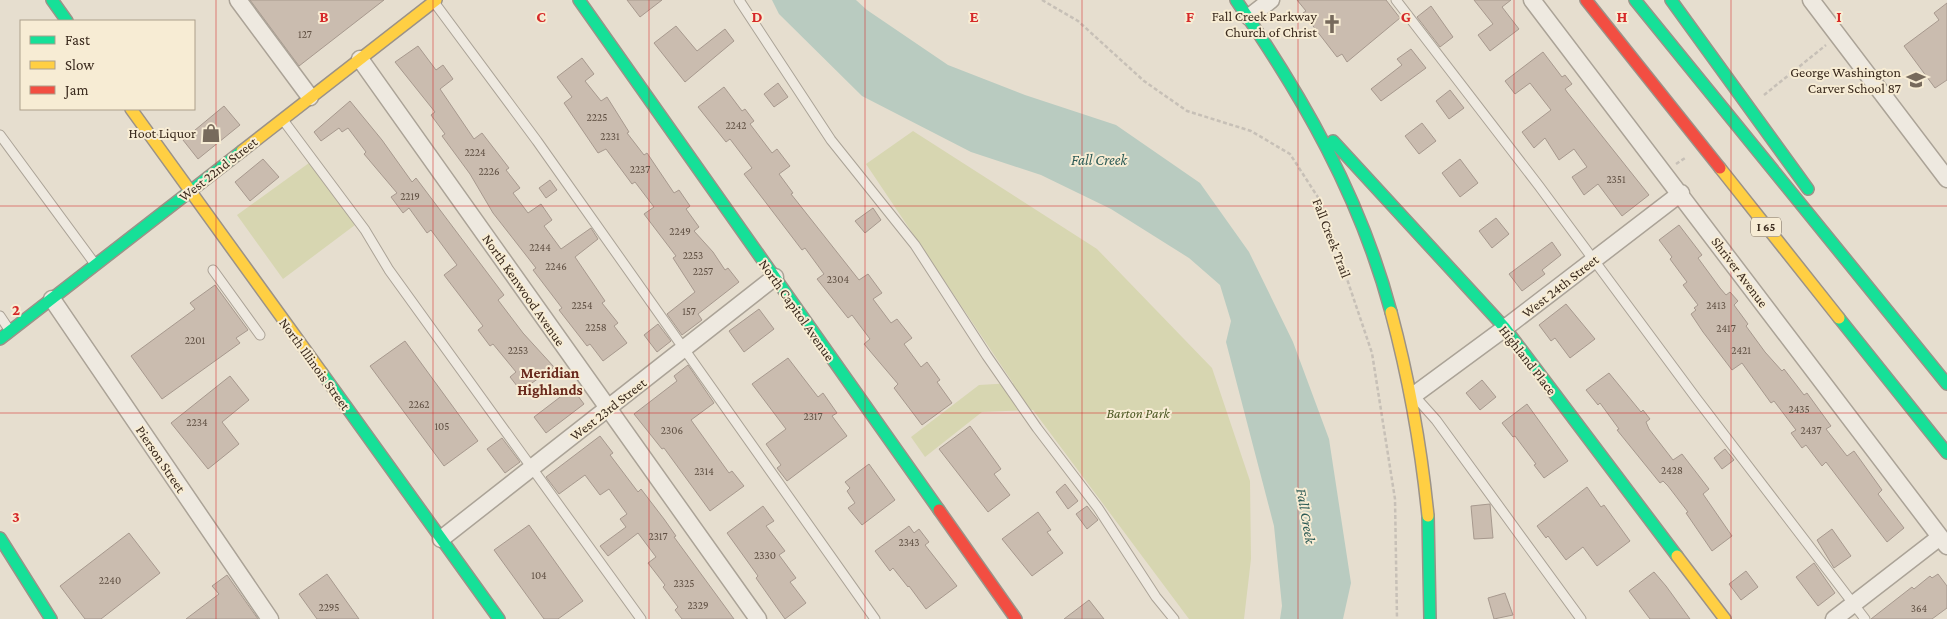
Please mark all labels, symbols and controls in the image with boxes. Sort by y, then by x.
text: B [319,8,329,25]
text: C [536,8,546,25]
text: D [751,8,763,25]
text: E [969,8,979,25]
text: F [1186,8,1195,25]
place label: Fall Creek Parkway Church of Christ [1212,8,1318,40]
text: G [1401,8,1411,25]
text: H [1617,8,1628,25]
text: I [1836,8,1842,25]
church icon: Fall Creek Parkway Church of Christ [1321,13,1343,35]
legend [20,20,195,110]
house number: 127 [298,28,312,40]
text: Fast [65,32,91,48]
text: Slow [65,57,95,73]
place label: George Washington Carver School 87 [1790,64,1902,96]
school or university icon: George Washington Carver School 87 [1905,69,1927,91]
text: Jam [63,82,88,99]
house number: 2225 [587,111,607,123]
house number: 2242 [725,119,747,131]
shop icon: Hoot Liquor [200,122,222,144]
place label: Hoot Liquor [129,125,196,141]
house number: 2231 [600,130,620,142]
street label: West 22nd Street [176,133,261,204]
house number: 2224 [464,146,486,158]
water label: Fall Creek [1071,152,1128,168]
house number: 2237 [630,163,650,175]
house number: 2226 [478,165,500,177]
house number: 2351 [1606,173,1626,185]
house number: 2219 [400,190,420,202]
street label: Fall Creek Trail [1310,196,1355,280]
road number: I 65 [1751,218,1781,236]
house number: 2249 [669,225,691,237]
street label: North Kenwood Avenue [479,231,569,349]
street label: Shriver Avenue [1708,234,1772,310]
house number: 2244 [529,241,551,253]
house number: 2253 [683,249,703,261]
street label: West 24th Street [1519,251,1602,321]
street label: North Capitol Avenue [756,256,838,364]
house number: 2246 [545,260,567,272]
house number: 2257 [693,265,713,277]
house number: 2304 [827,273,850,285]
house number: 2254 [571,299,593,311]
house number: 2413 [1706,299,1726,311]
text: 2 [12,301,20,318]
house number: 157 [682,305,696,317]
street label: North Illinois Street [276,315,354,414]
house number: 2258 [585,321,607,333]
street label: Highland Place [1496,322,1560,398]
house number: 2417 [1716,322,1736,334]
house number: 2201 [185,334,205,346]
house number: 2253 [508,344,528,356]
house number: 2421 [1731,344,1751,356]
district label: Meridian Highlands [517,365,583,398]
street label: West 23rd Street [567,374,649,444]
house number: 2262 [408,398,430,410]
house number: 2435 [1788,403,1810,415]
park label: Barton Park [1106,405,1170,421]
house number: 2317 [803,410,823,422]
house number: 2234 [186,416,208,428]
house number: 105 [434,420,450,432]
street label: Pierson Street [133,423,189,496]
house number: 2306 [661,424,683,436]
house number: 2437 [1801,424,1821,436]
house number: 2428 [1661,464,1683,476]
house number: 2314 [694,465,714,477]
water label: Fall Creek [1293,487,1319,546]
text: 3 [12,508,20,525]
house number: 2317 [648,530,668,542]
house number: 2343 [898,536,920,548]
house number: 2330 [754,549,776,561]
house number: 104 [531,569,547,581]
house number: 2240 [99,574,121,586]
house number: 2325 [674,577,694,589]
house number: 2329 [687,599,709,611]
house number: 2295 [318,601,340,613]
house number: 364 [1911,602,1928,614]

